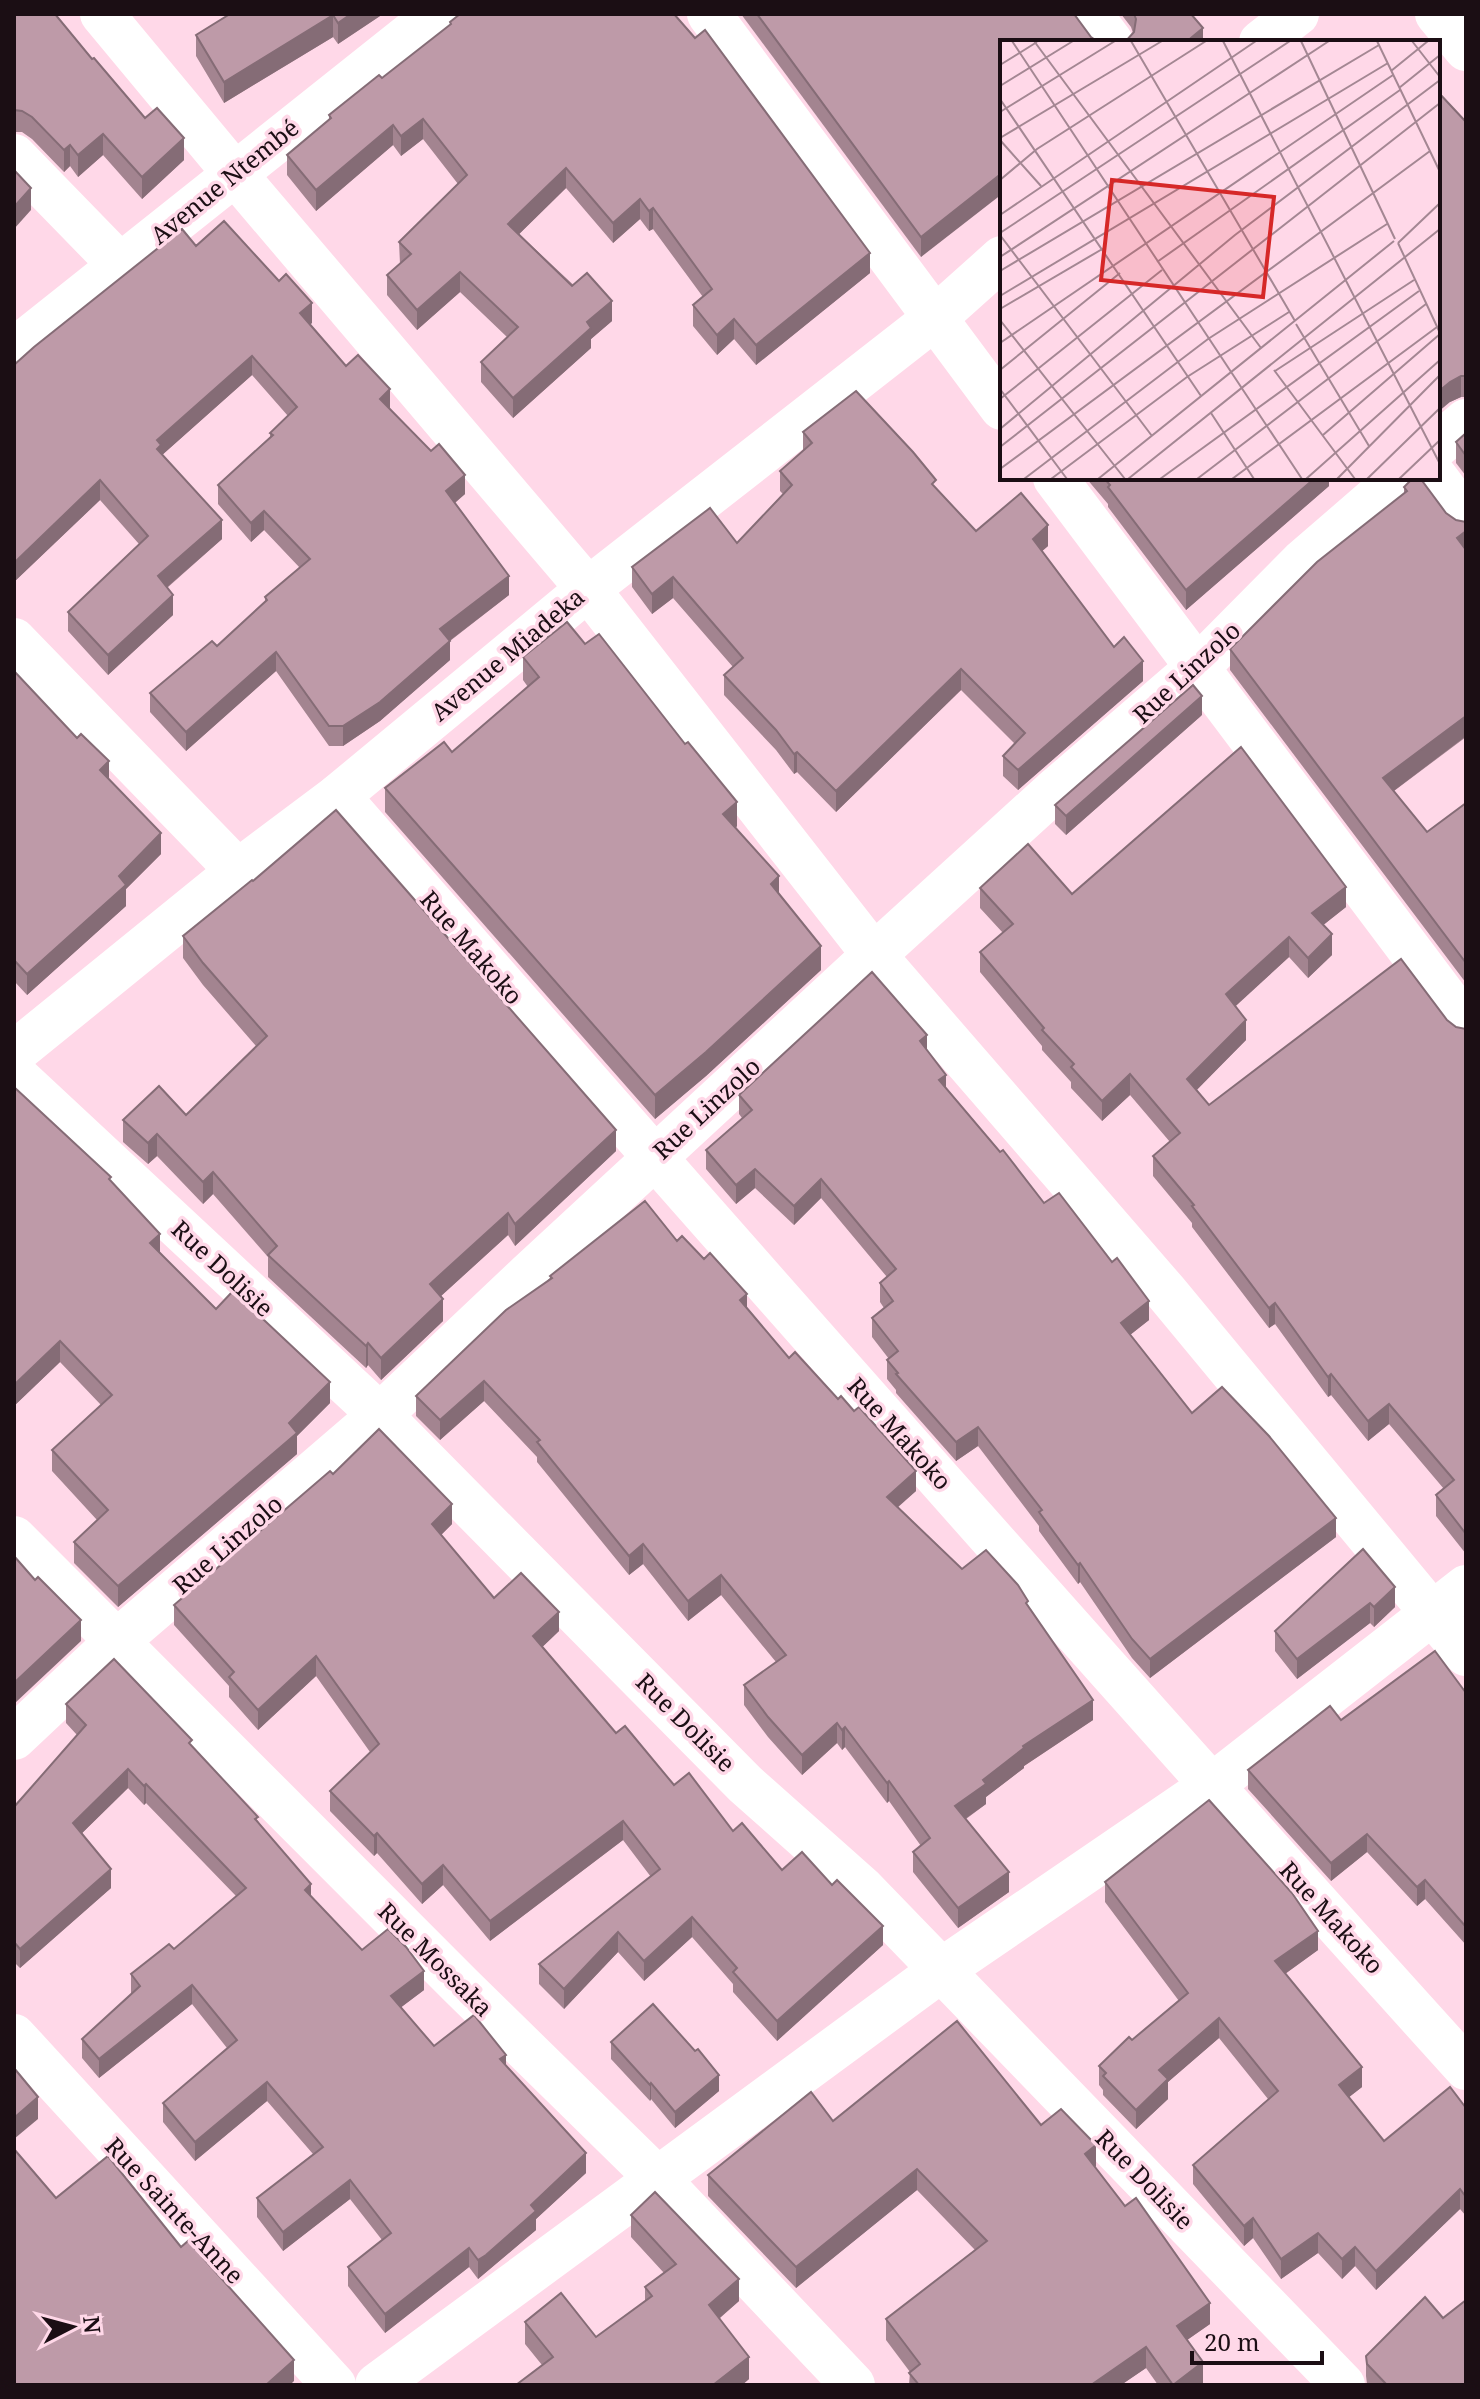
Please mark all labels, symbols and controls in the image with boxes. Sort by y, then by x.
inset map [1000,40,1440,480]
street label: Avenue Ntembé [143,111,305,251]
street label: Avenue Miadeka [423,580,591,728]
street label: Rue Linzolo [1125,614,1247,730]
street label: Rue Makoko [413,883,531,1011]
street label: Rue Linzolo [645,1050,767,1166]
street label: Rue Dolisie [165,1212,281,1324]
street label: Rue Makoko [841,1370,960,1496]
street label: Rue Linzolo [165,1487,289,1601]
street label: Rue Dolisie [629,1665,743,1779]
street label: Rue Makoko [1273,1854,1392,1980]
street label: Rue Mossaka [372,1895,500,2023]
street label: Rue Dolisie [1089,2122,1201,2236]
street label: Rue Sainte-Anne [98,2130,252,2290]
north arrow [32,2287,112,2367]
text: N [77,2315,109,2335]
scale bar [1192,2315,1322,2365]
text: 20 m [1204,2325,1260,2358]

